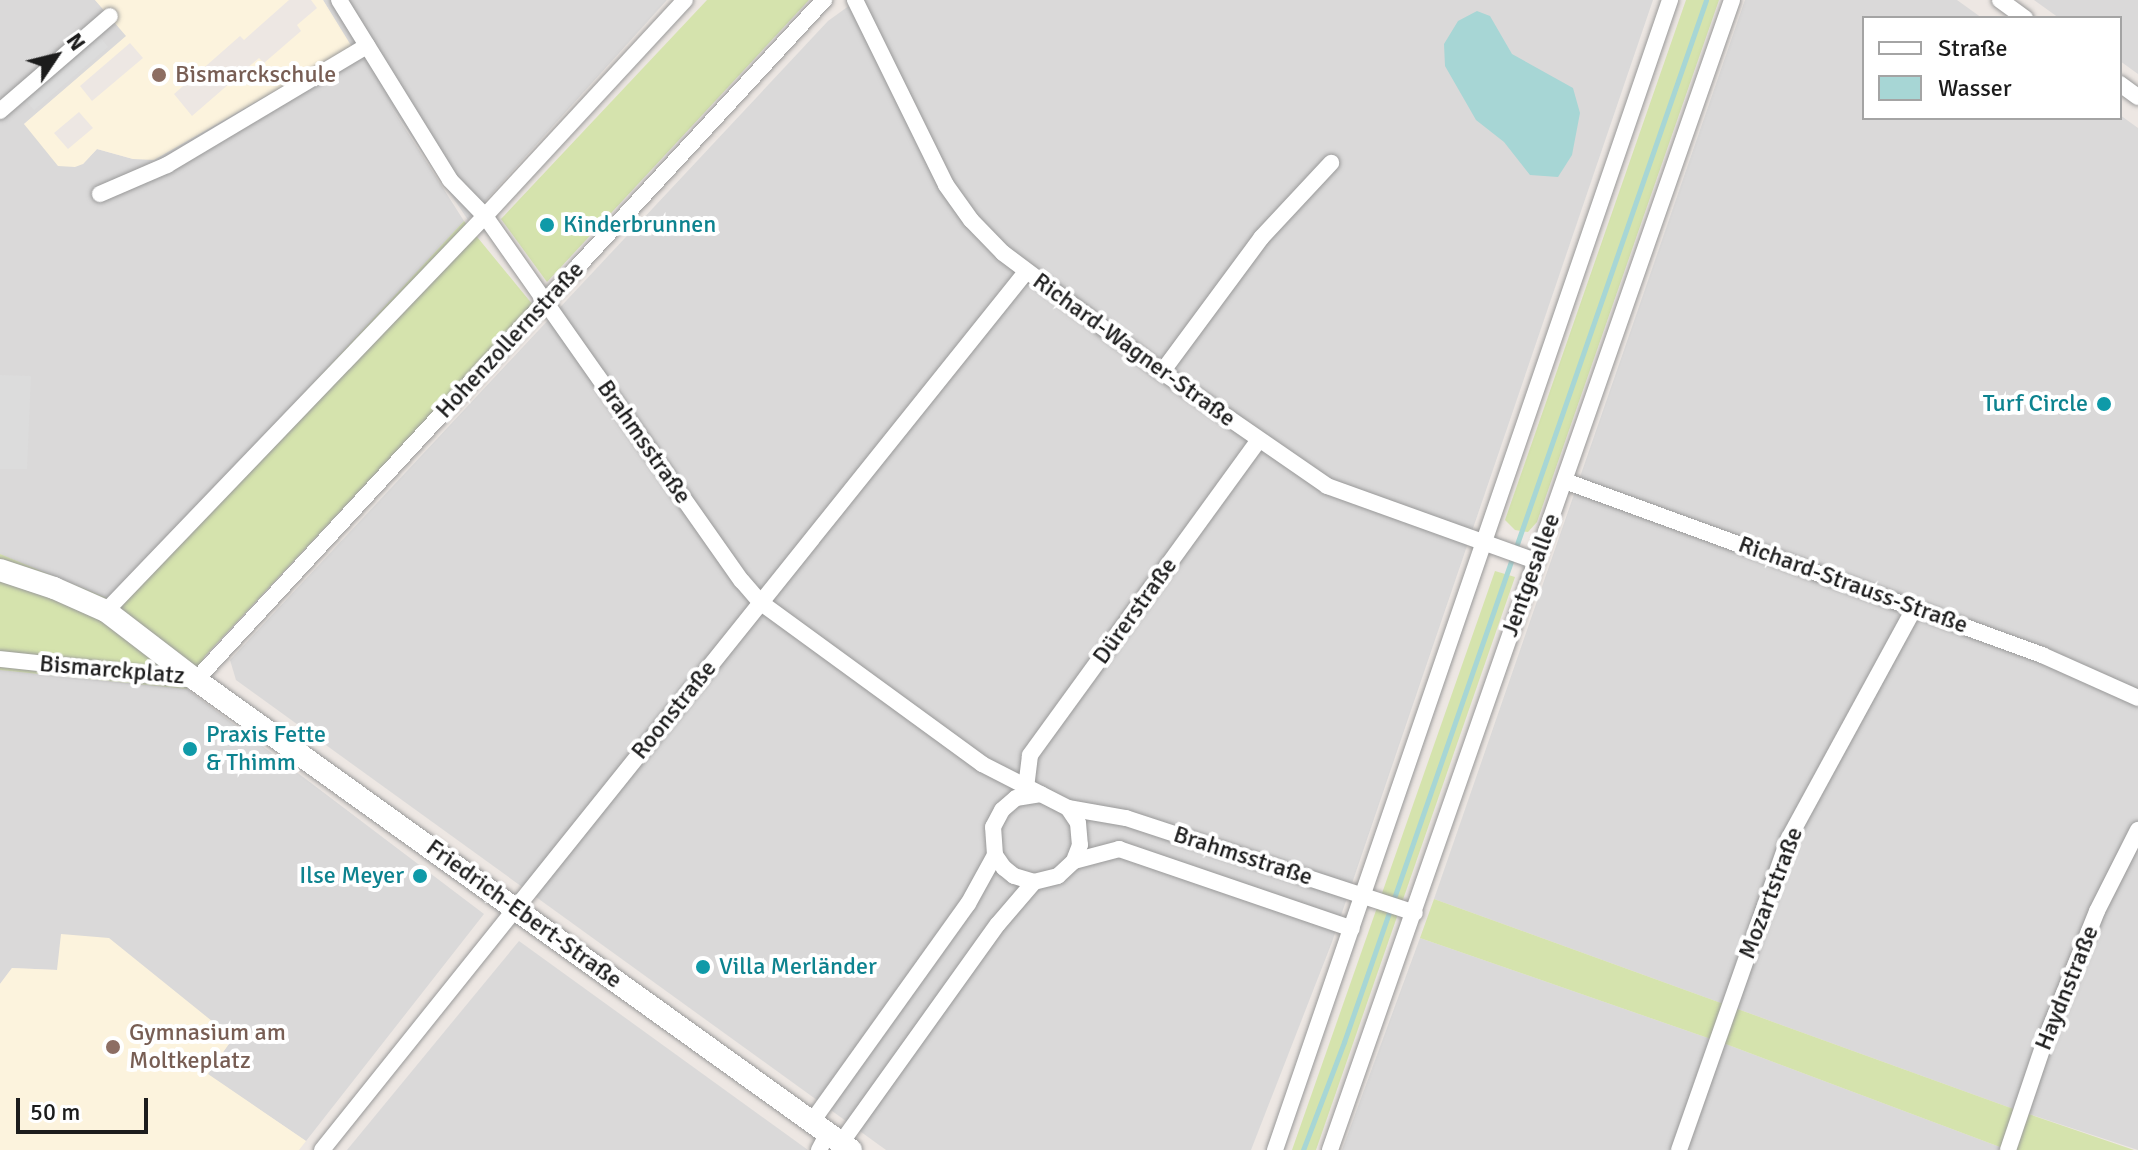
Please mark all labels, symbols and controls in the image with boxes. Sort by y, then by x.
north arrow [16,16,96,96]
legend [1862,16,2122,120]
text: N [61,28,92,56]
text: Straße [1938,33,2008,63]
place label: Bismarckschule [175,61,336,89]
marker: Bismarckschule [150,66,168,84]
text: Wasser [1938,73,2012,103]
place label: Kinderbrunnen [563,211,716,239]
marker: Kinderbrunnen [538,216,556,234]
street label: Hohenzollernstraße [430,256,590,424]
street label: Richard-Wagner-Straße [1027,267,1241,433]
street label: Brahmsstraße [591,375,697,509]
place label: Turf Circle [1983,390,2088,418]
marker: Turf Circle [2095,395,2113,413]
street label: Jentgesallee [1495,509,1567,641]
street label: Richard-Strauss-Straße [1734,530,1972,640]
street label: Dürerstraße [1087,552,1183,670]
street label: Bismarckplatz [38,649,186,691]
street label: Roonstraße [625,655,723,765]
place label: Praxis Fette & Thimm [206,721,326,777]
marker: Praxis Fette & Thimm [181,740,199,758]
street label: Brahmsstraße [1170,820,1316,892]
street label: Mozartstraße [1733,823,1809,963]
street label: Friedrich-Ebert-Straße [420,833,628,995]
place label: Ilse Meyer [299,862,404,890]
marker: Ilse Meyer [411,867,429,885]
street label: Haydnstraße [2029,922,2105,1054]
place label: Villa Merländer [719,953,877,981]
marker: Villa Merländer [694,958,712,976]
place label: Gymnasium am Moltkeplatz [129,1019,286,1075]
marker: Gymnasium am Moltkeplatz [104,1038,122,1056]
scale bar [20,1082,152,1132]
text: 50 m [30,1097,80,1127]

